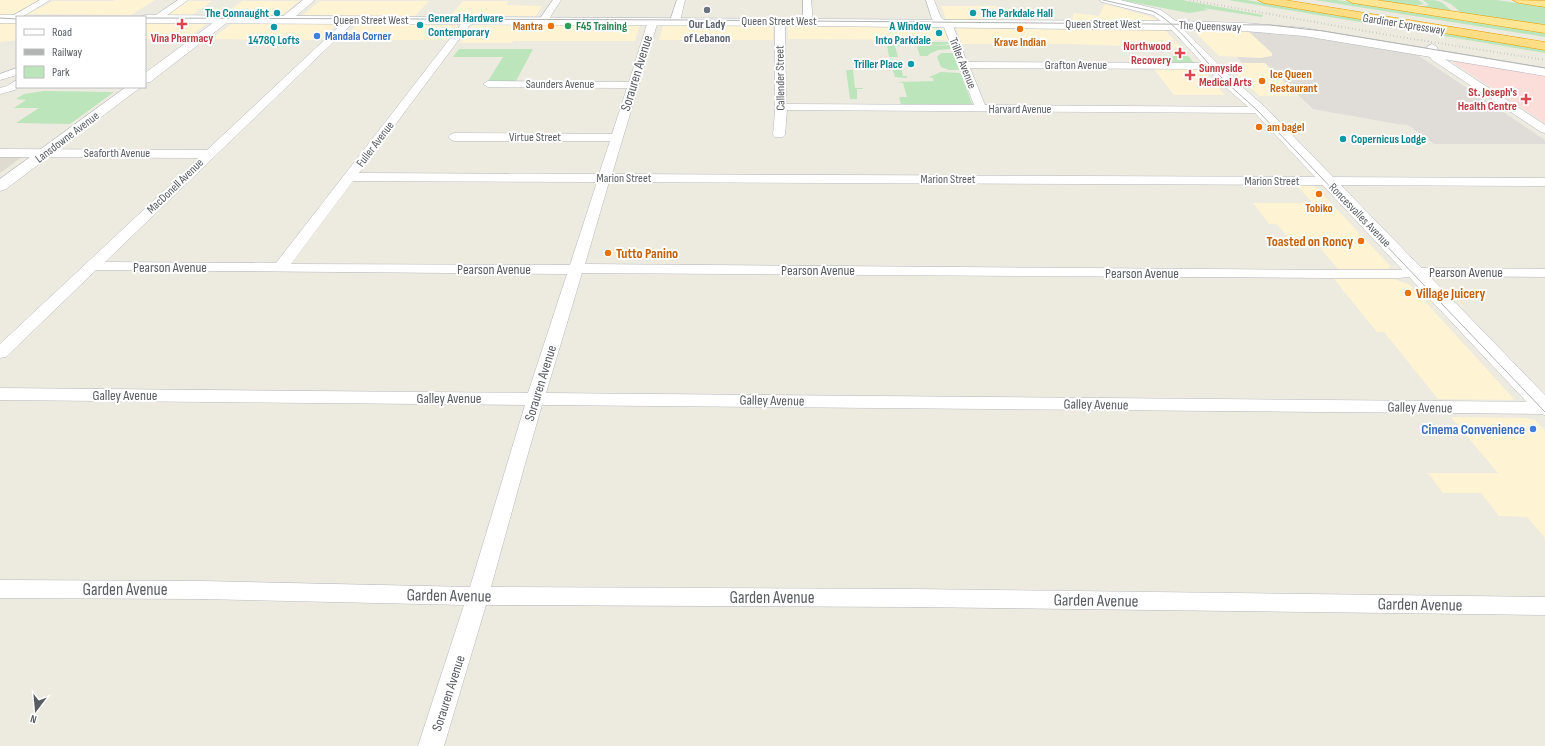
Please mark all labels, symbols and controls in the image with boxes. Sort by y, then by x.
marker: Our Lady of Lebanon [702,5,712,15]
place label: The Connaught [205,6,269,21]
place label: The Parkdale Hall [981,6,1053,21]
marker: The Connaught [272,8,282,18]
marker: The Parkdale Hall [968,8,978,18]
place label: General Hardware Contemporary [428,11,503,40]
street label: Gardiner Expressway [1362,11,1446,38]
street label: Queen Street West [333,13,409,28]
street label: Queen Street West [741,14,817,29]
legend [16,16,146,88]
place label: Our Lady of Lebanon [684,17,730,46]
street label: Queen Street West [1065,17,1141,32]
street label: The Queensway [1179,18,1242,35]
marker: Vina Pharmacy [177,19,187,29]
place label: Mantra [513,19,543,34]
place label: F45 Training [576,19,627,34]
place label: A Window Into Parkdale [875,19,932,48]
marker: General Hardware Contemporary [415,20,425,30]
marker: Mantra [546,21,556,31]
marker: F45 Training [563,21,573,31]
marker: 1478Q Lofts [269,22,279,32]
marker: Krave Indian [1015,24,1025,34]
text: Road [52,25,72,40]
marker: A Window Into Parkdale [934,28,944,38]
place label: Mandala Corner [325,29,392,44]
place label: Vina Pharmacy [151,31,213,46]
marker: Mandala Corner [312,31,322,41]
place label: 1478Q Lofts [248,33,300,48]
street label: Sorauren Avenue [617,33,656,113]
place label: Krave Indian [994,35,1046,50]
street label: Triller Avenue [946,36,980,91]
place label: Northwood Recovery [1123,39,1171,68]
text: Railway [52,45,83,60]
street label: Callender Street [772,45,789,111]
marker: Northwood Recovery [1174,47,1186,59]
place label: Triller Place [854,57,903,72]
street label: Grafton Avenue [1045,58,1107,73]
marker: Triller Place [906,59,916,69]
place label: Sunnyside Medical Arts [1199,61,1252,90]
text: Park [52,65,70,80]
place label: Ice Queen Restaurant [1270,67,1317,96]
marker: Sunnyside Medical Arts [1184,69,1196,81]
marker: Ice Queen Restaurant [1257,76,1267,86]
street label: Saunders Avenue [526,77,594,92]
place label: St. Joseph's Health Centre [1458,85,1517,114]
marker: St. Joseph's Health Centre [1520,93,1532,105]
street label: Harvard Avenue [989,102,1052,117]
street label: Lansdowne Avenue [32,108,102,166]
street label: Fuller Avenue [353,118,398,170]
place label: am bagel [1267,120,1304,135]
marker: am bagel [1254,122,1264,132]
street label: Virtue Street [509,130,561,145]
place label: Copernicus Lodge [1351,132,1426,147]
marker: Copernicus Lodge [1338,134,1348,144]
street label: Seaforth Avenue [84,146,150,161]
street label: MacDonell Avenue [144,155,207,217]
street label: Marion Street [597,171,652,186]
street label: Marion Street [921,172,976,187]
street label: Marion Street [1245,174,1300,189]
street label: Roncesvalles Avenue [1325,180,1394,251]
marker: Tobiko [1314,189,1324,199]
place label: Tobiko [1305,201,1333,216]
place label: Toasted on Roncy [1267,233,1353,250]
marker: Toasted on Roncy [1356,236,1366,246]
place label: Tutto Panino [616,245,678,262]
marker: Tutto Panino [603,248,613,258]
street label: Pearson Avenue [133,259,207,276]
street label: Pearson Avenue [457,261,531,278]
street label: Pearson Avenue [781,262,855,279]
street label: Pearson Avenue [1429,264,1503,281]
street label: Pearson Avenue [1105,265,1179,282]
place label: Village Juicery [1416,285,1486,302]
marker: Village Juicery [1403,288,1413,298]
street label: Sorauren Avenue [521,343,560,423]
street label: Galley Avenue [93,387,157,404]
street label: Galley Avenue [417,390,481,407]
street label: Galley Avenue [739,391,805,410]
street label: Galley Avenue [1063,395,1129,414]
street label: Galley Avenue [1387,398,1453,417]
place label: Cinema Convenience [1421,421,1525,438]
marker: Cinema Convenience [1528,424,1538,434]
street label: Garden Avenue [82,580,168,600]
street label: Garden Avenue [406,585,492,607]
street label: Garden Avenue [729,588,815,608]
street label: Garden Avenue [1053,590,1139,612]
street label: Garden Avenue [1377,594,1463,616]
street label: Sorauren Avenue [428,653,469,733]
north arrow [16,690,56,730]
text: N [29,712,38,726]

